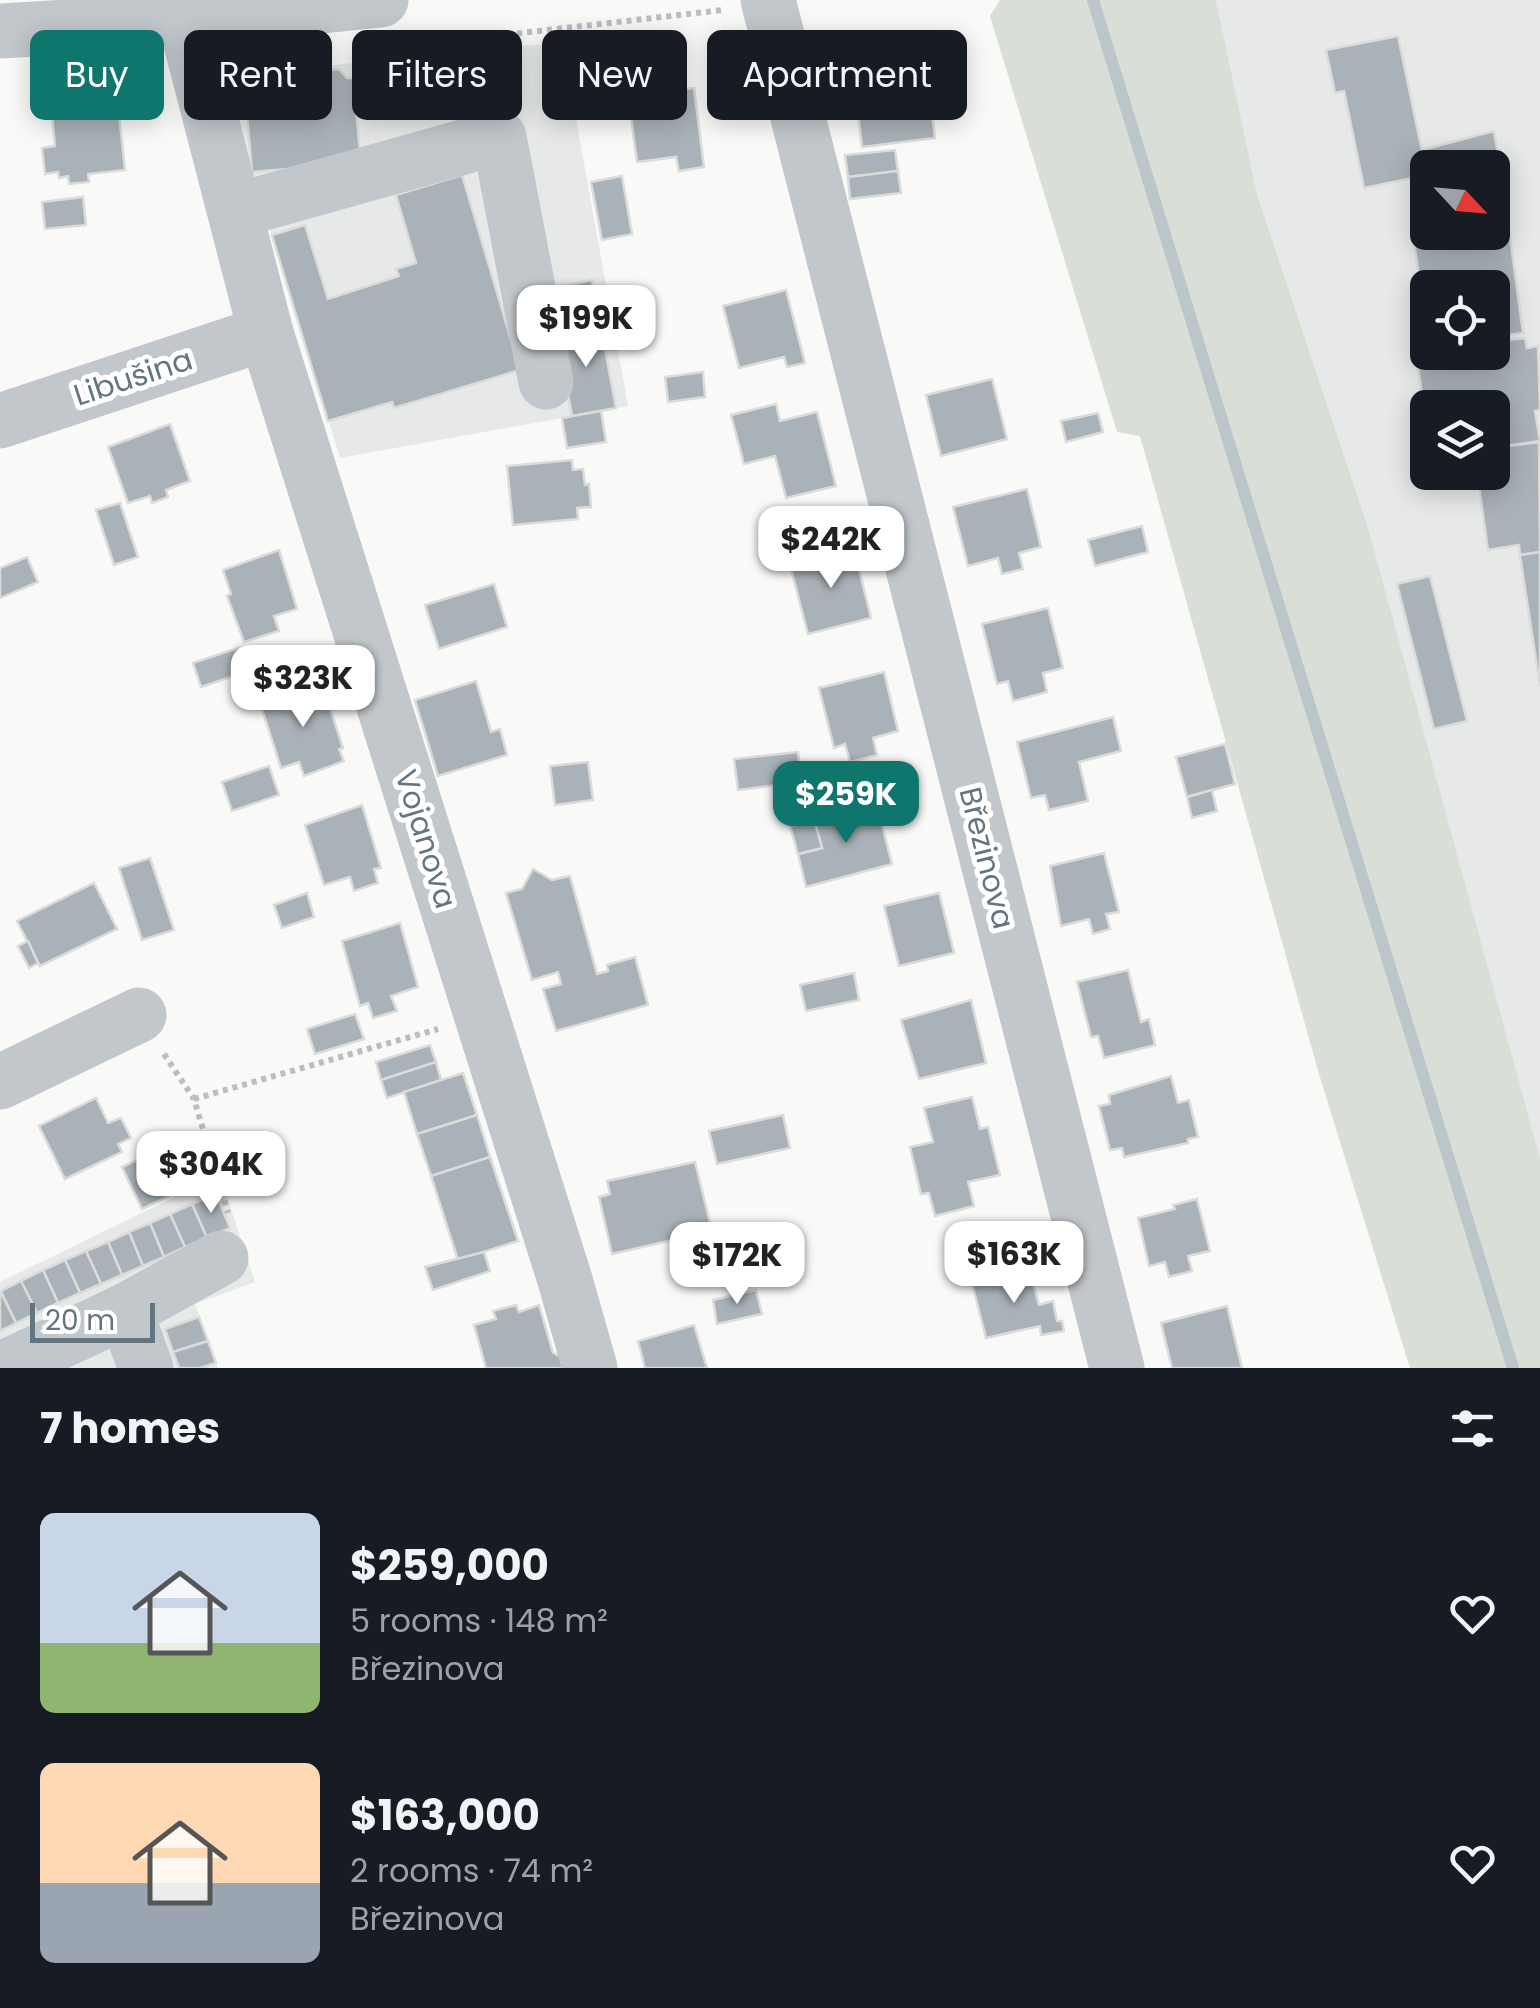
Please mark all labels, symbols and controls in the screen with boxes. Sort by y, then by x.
chip: Buy [30,30,164,120]
chip: Rent [184,30,332,120]
chip: Filters [352,30,522,120]
chip: New [542,30,687,120]
chip: Apartment [707,30,967,120]
north arrow [1410,150,1510,250]
map controls [1410,150,1510,490]
button: locate [1410,270,1510,370]
pin: $199K [516,285,656,370]
text: $199K [539,295,633,340]
street label: Libušina [68,338,198,416]
button: layers [1410,390,1510,490]
pin: $242K [761,506,901,591]
text: $242K [780,516,882,561]
pin: $323K [233,645,373,730]
text: $323K [253,655,353,700]
pin: $259K [776,761,916,846]
street label: Vojanova [385,764,467,914]
text: $259K [795,771,897,816]
street label: Březinova [949,783,1025,933]
pin: $304K [141,1131,281,1216]
text: $304K [158,1141,264,1186]
pin: $163K [944,1221,1084,1306]
pin: $172K [667,1222,807,1307]
text: $163K [966,1231,1062,1276]
text: $172K [692,1232,782,1277]
scale bar [30,1298,155,1342]
text: 20 m [45,1301,115,1340]
text: 7 homes [40,1399,220,1458]
icon: filters [1445,1401,1500,1456]
text: $259,000 [350,1536,549,1595]
icon: home [120,1553,240,1673]
icon: heart [1445,1586,1500,1641]
text: 5 rooms · 148 m² [350,1598,608,1643]
text: Březinova [350,1646,504,1691]
text: $163,000 [350,1786,540,1845]
icon: home [120,1803,240,1923]
icon: heart [1445,1836,1500,1891]
text: 2 rooms · 74 m² [350,1848,593,1893]
text: Březinova [350,1896,504,1941]

